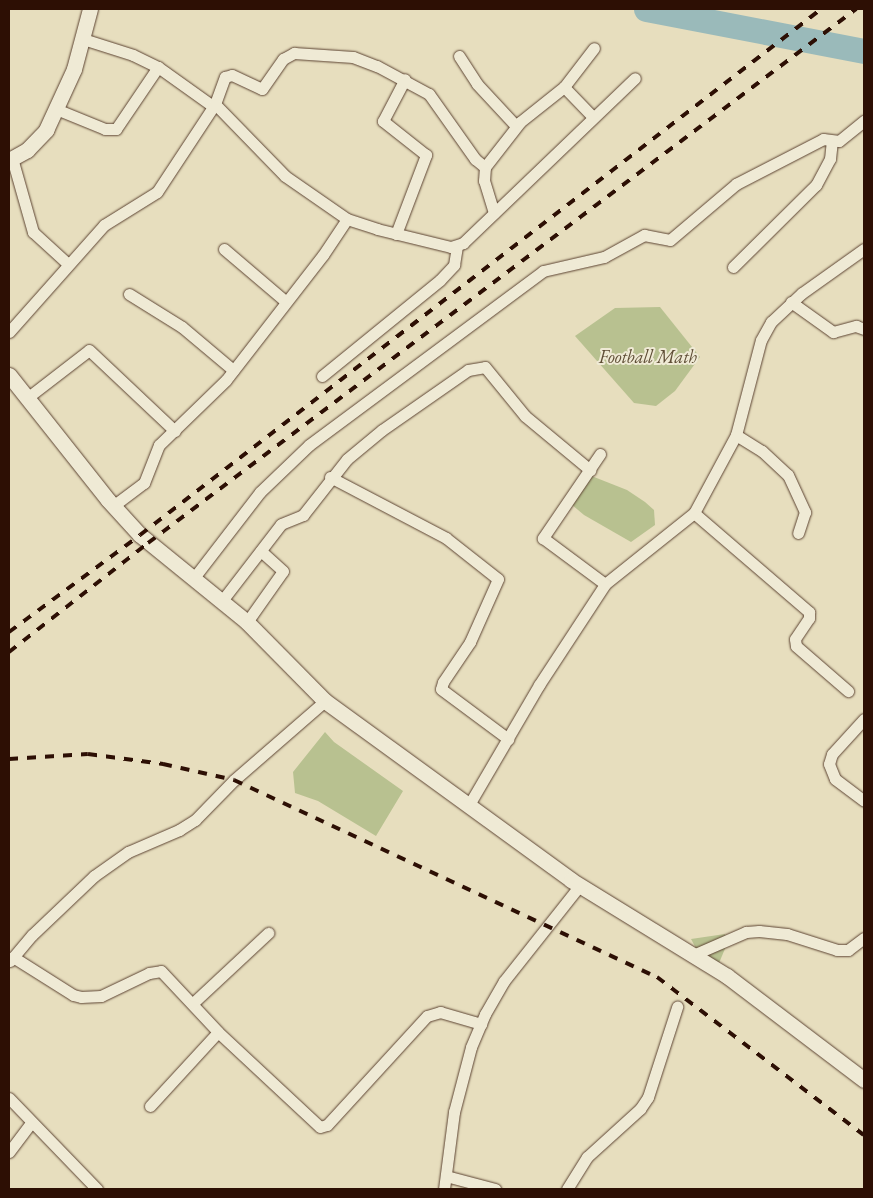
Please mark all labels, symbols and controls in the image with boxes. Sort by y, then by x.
park label: Football Math [599,346,697,368]

